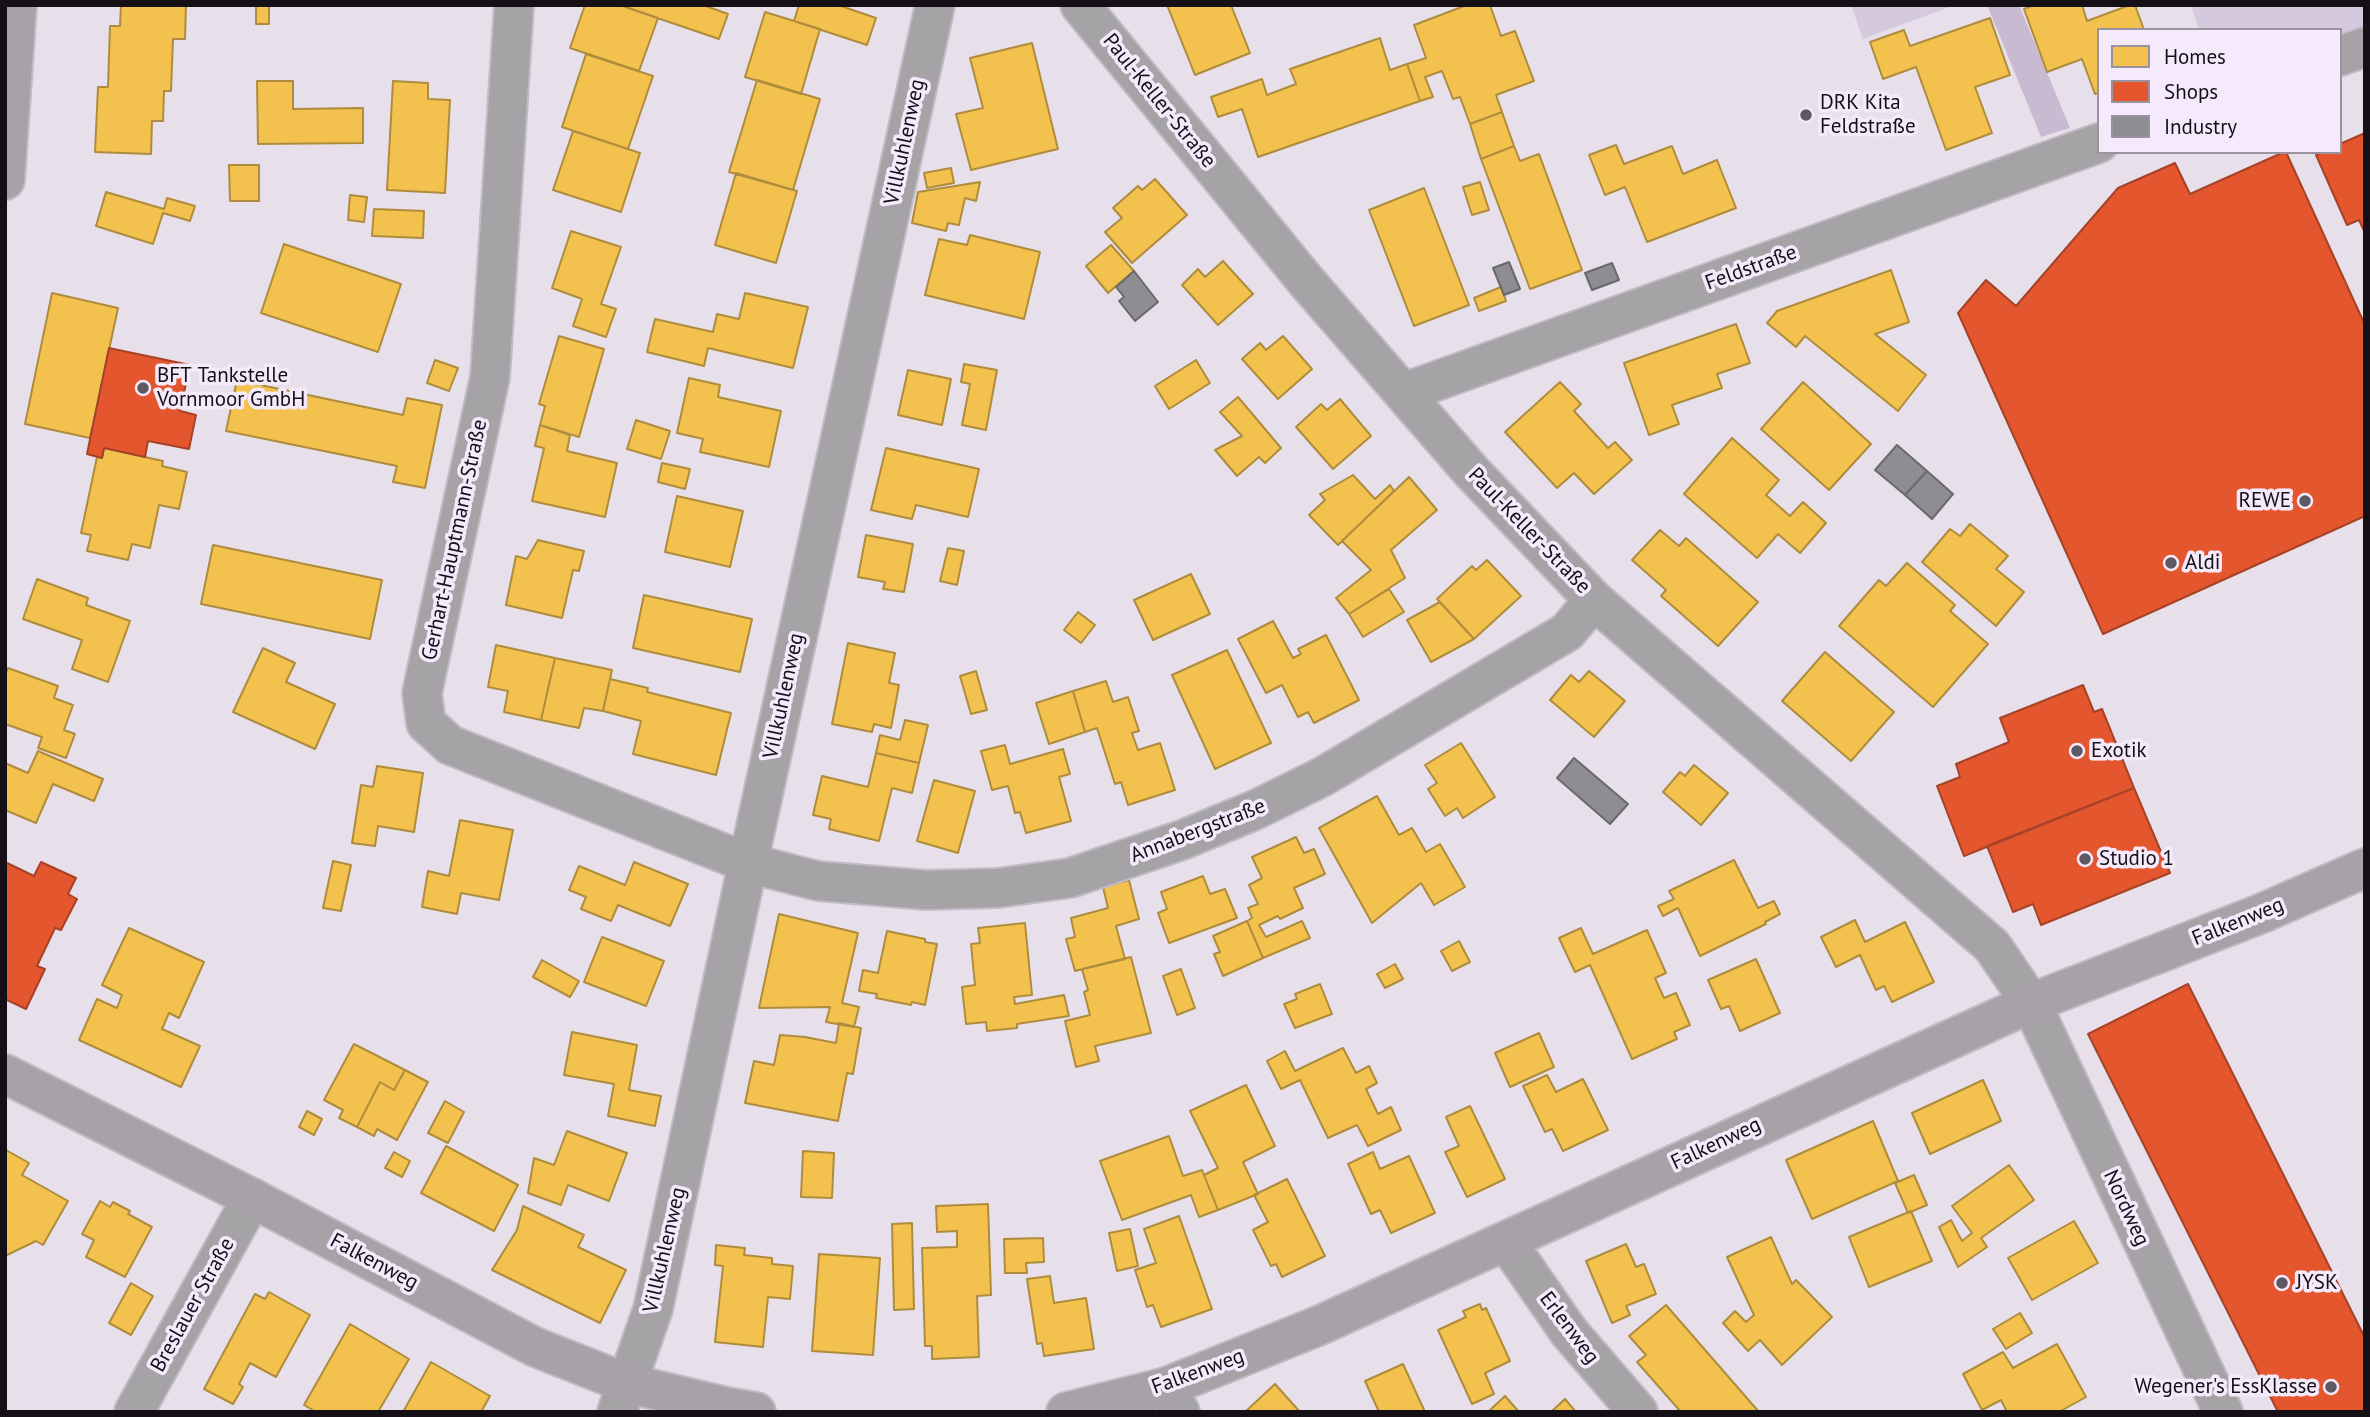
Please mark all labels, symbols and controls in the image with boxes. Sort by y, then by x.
legend [2097,28,2342,154]
street label: Paul-Keller-Straße [1097,29,1221,173]
text: Homes [2164,43,2226,70]
street label: Villkuhlenweg [879,77,931,207]
text: Shops [2164,78,2218,105]
place label: DRK Kita Feldstraße [1820,90,1916,140]
marker: DRK Kita Feldstraße [1798,107,1814,123]
text: Industry [2164,113,2237,140]
street label: Feldstraße [1702,240,1800,296]
place label: BFT Tankstelle Vornmoor GmbH [157,363,305,413]
marker: BFT Tankstelle Vornmoor GmbH [135,380,151,396]
street label: Gerhart-Hauptmann-Straße [417,417,493,663]
street label: Paul-Keller-Straße [1462,463,1596,599]
place label: REWE [2239,488,2291,514]
marker: REWE [2297,493,2313,509]
place label: Aldi [2185,550,2220,576]
marker: Aldi [2163,555,2179,571]
street label: Villkuhlenweg [758,631,810,761]
place label: Exotik [2091,738,2147,764]
marker: Exotik [2069,743,2085,759]
street label: Annabergstraße [1127,794,1269,868]
place label: Studio 1 [2099,846,2174,872]
marker: Studio 1 [2077,851,2093,867]
street label: Falkenweg [2189,892,2287,952]
street label: Falkenweg [1667,1112,1765,1176]
street label: Nordweg [2098,1166,2154,1250]
street label: Villkuhlenweg [638,1185,692,1315]
street label: Falkenweg [326,1228,422,1296]
street label: Breslauer Straße [146,1234,240,1376]
place label: JYSK [2296,1270,2338,1296]
marker: JYSK [2274,1275,2290,1291]
street label: Erlenweg [1534,1287,1604,1369]
street label: Falkenweg [1148,1344,1248,1400]
place label: Wegener's EssKlasse [2134,1374,2317,1400]
marker: Wegener's EssKlasse [2323,1379,2339,1395]

